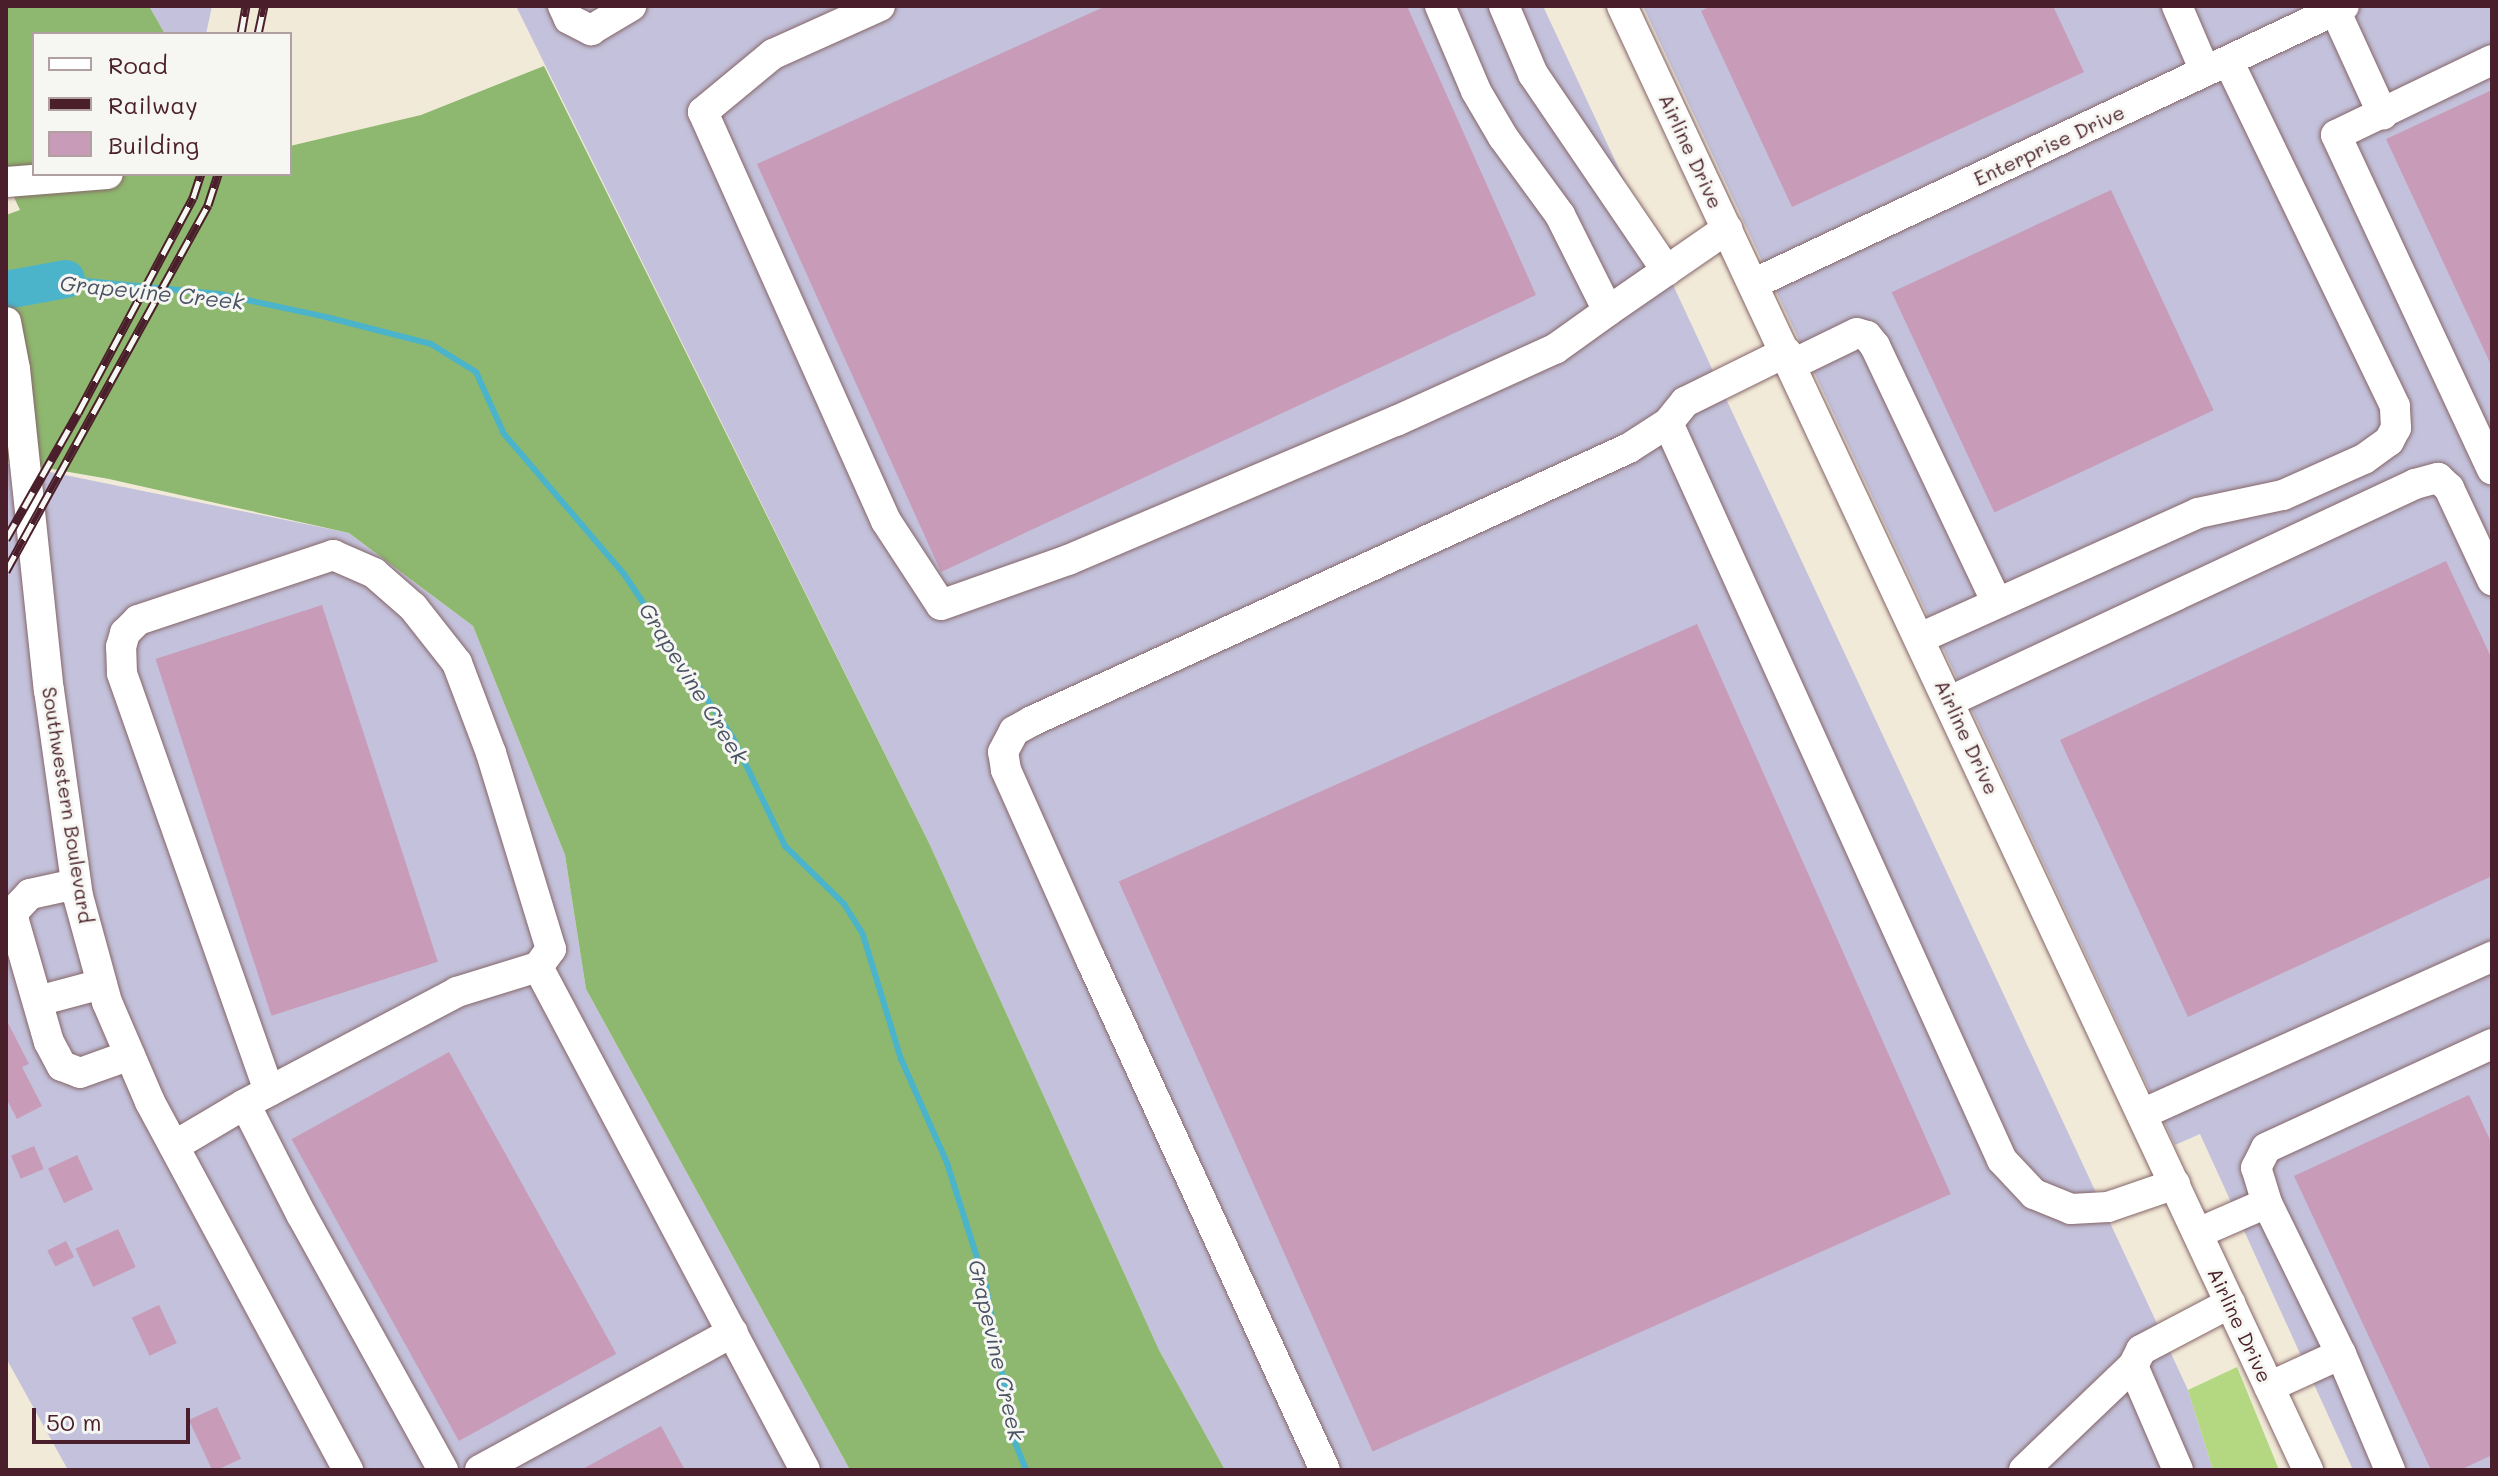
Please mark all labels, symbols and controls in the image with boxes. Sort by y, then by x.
legend [32,32,292,176]
text: Road [108,49,168,80]
text: Railway [108,89,198,120]
street label: Airline Drive [1654,90,1728,212]
street label: Enterprise Drive [1970,100,2128,190]
text: Building [108,129,199,160]
water label: Grapevine Creek [59,269,245,315]
water label: Grapevine Creek [634,598,754,768]
street label: Airline Drive [1930,676,2004,798]
street label: Southwestern Boulevard [37,685,99,925]
water label: Grapevine Creek [963,1257,1031,1443]
street label: Airline Drive [2203,1264,2277,1386]
scale bar [36,1392,194,1442]
text: 50 m [46,1406,102,1437]

